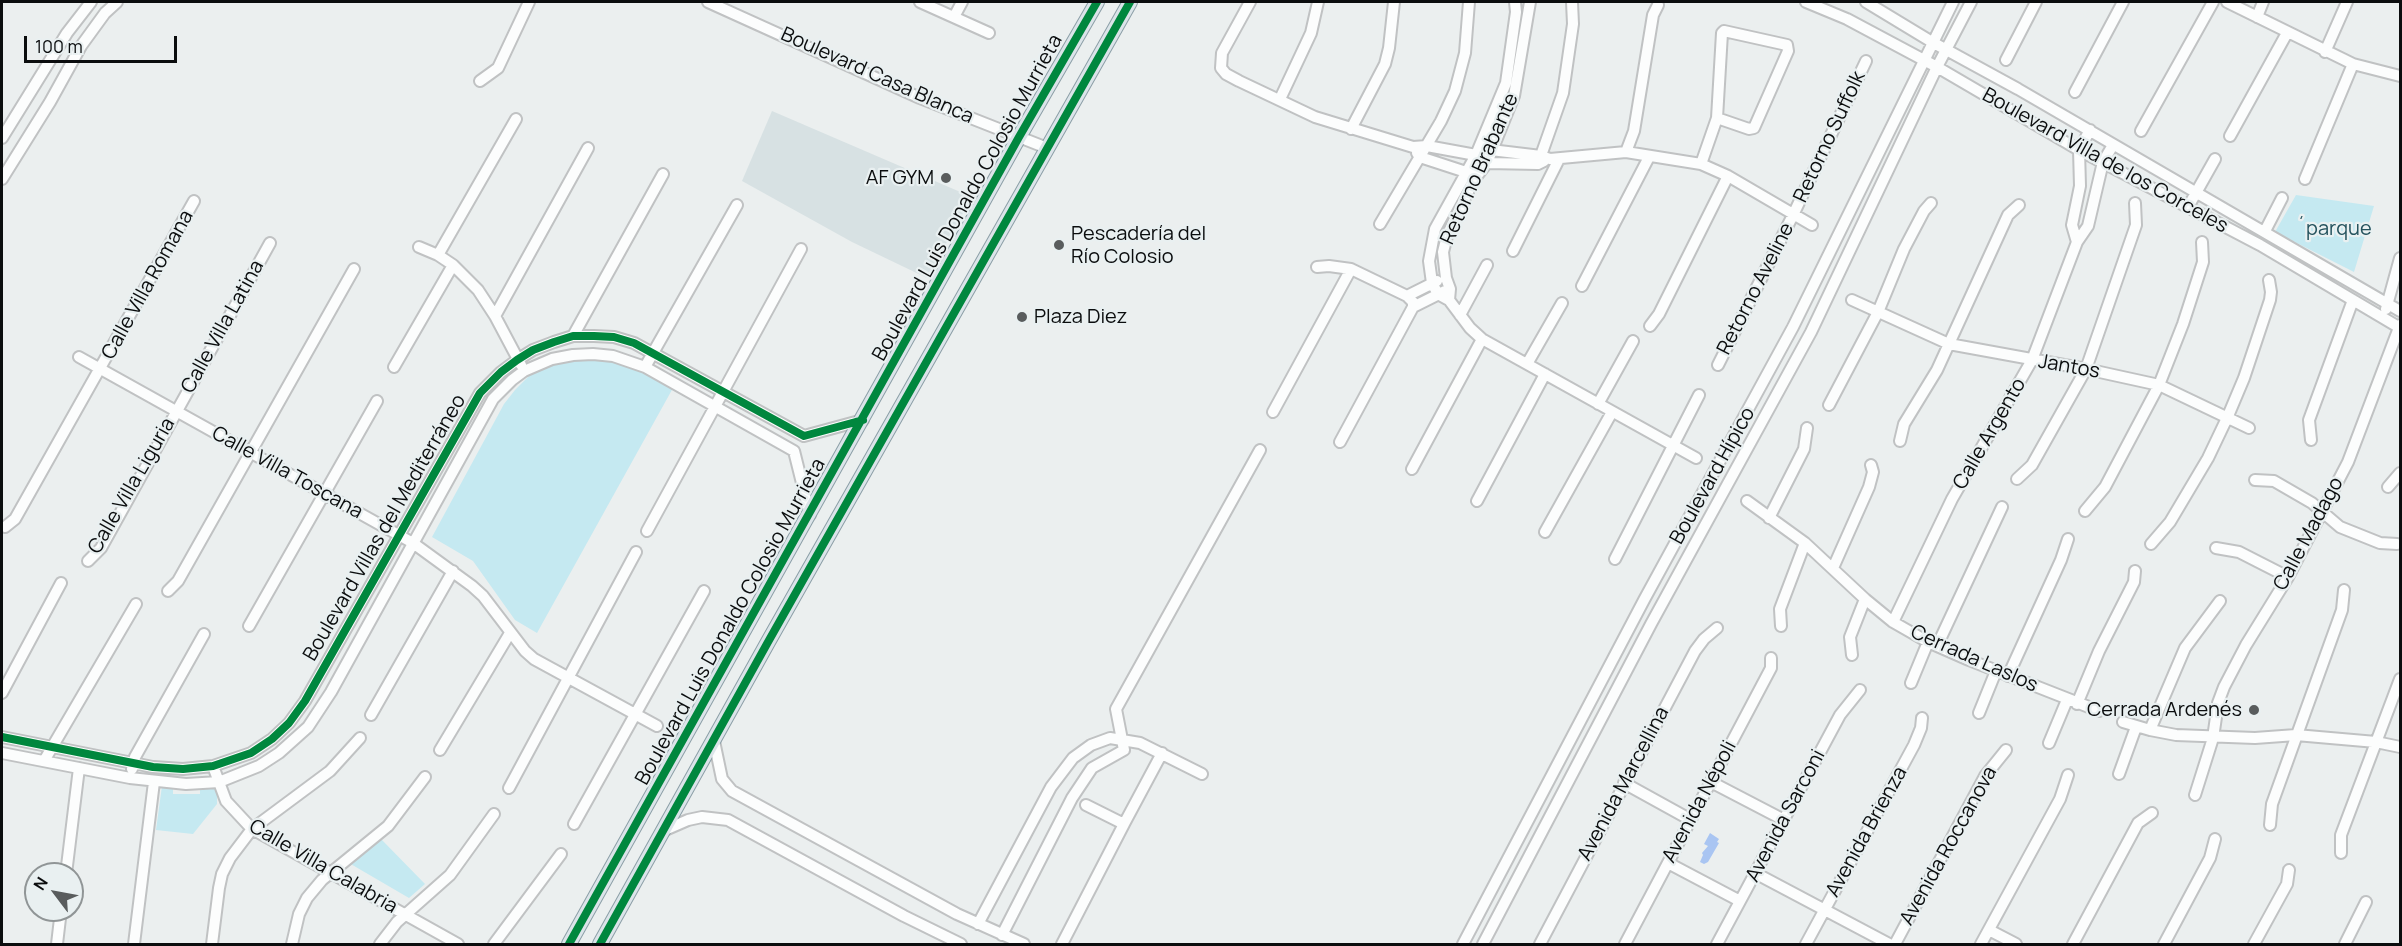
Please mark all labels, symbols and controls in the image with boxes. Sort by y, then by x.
street label: Boulevard Casa Blanca [777,23,977,129]
scale bar [27,24,180,62]
street label: Boulevard Luis Donaldo Colosio Murrieta [868,31,1068,365]
text: 100 m [35,34,83,58]
street label: Retorno Suffolk [1789,68,1871,206]
street label: Boulevard Villa de los Corceles [1978,83,2232,239]
street label: Retorno Brabante [1436,90,1524,248]
place label: AF GYM [866,166,934,190]
marker: AF GYM [939,171,953,185]
street label: Calle Villa Romana [97,206,199,364]
park label: ´parque [2296,217,2372,241]
street label: Retorno Aveline [1712,219,1800,359]
place label: Pescadería del Río Colosio [1071,222,1206,269]
marker: Pescadería del Río Colosio [1052,238,1066,252]
street label: Calle Villa Latina [177,256,269,398]
place label: Plaza Diez [1034,305,1127,329]
marker: Plaza Diez [1015,310,1029,324]
street label: Jantos [2036,350,2102,384]
street label: Calle Argento [1948,374,2032,494]
street label: Boulevard Villas del Mediterráneo [299,390,471,666]
street label: Boulevard Hípico [1665,403,1761,549]
street label: Calle Villa Liguria [83,414,181,558]
street label: Calle Villa Toscana [207,422,367,524]
street label: Boulevard Luis Donaldo Colosio Murrieta [631,455,831,789]
street label: Calle Madago [2269,473,2349,595]
street label: Cerrada Laslos [1907,620,2041,698]
place label: Cerrada Ardenés [2087,698,2242,722]
street label: Avenida Marcellina [1573,703,1675,865]
marker: Cerrada Ardenés [2247,703,2261,717]
street label: Avenida Népoli [1658,737,1742,867]
street label: Avenida Sarconi [1741,746,1831,886]
street label: Avenida Roccanova [1895,762,2003,930]
street label: Avenida Brienza [1821,763,1913,901]
street label: Calle Villa Calabria [245,815,401,919]
north arrow [24,862,84,922]
text: N [28,873,53,894]

